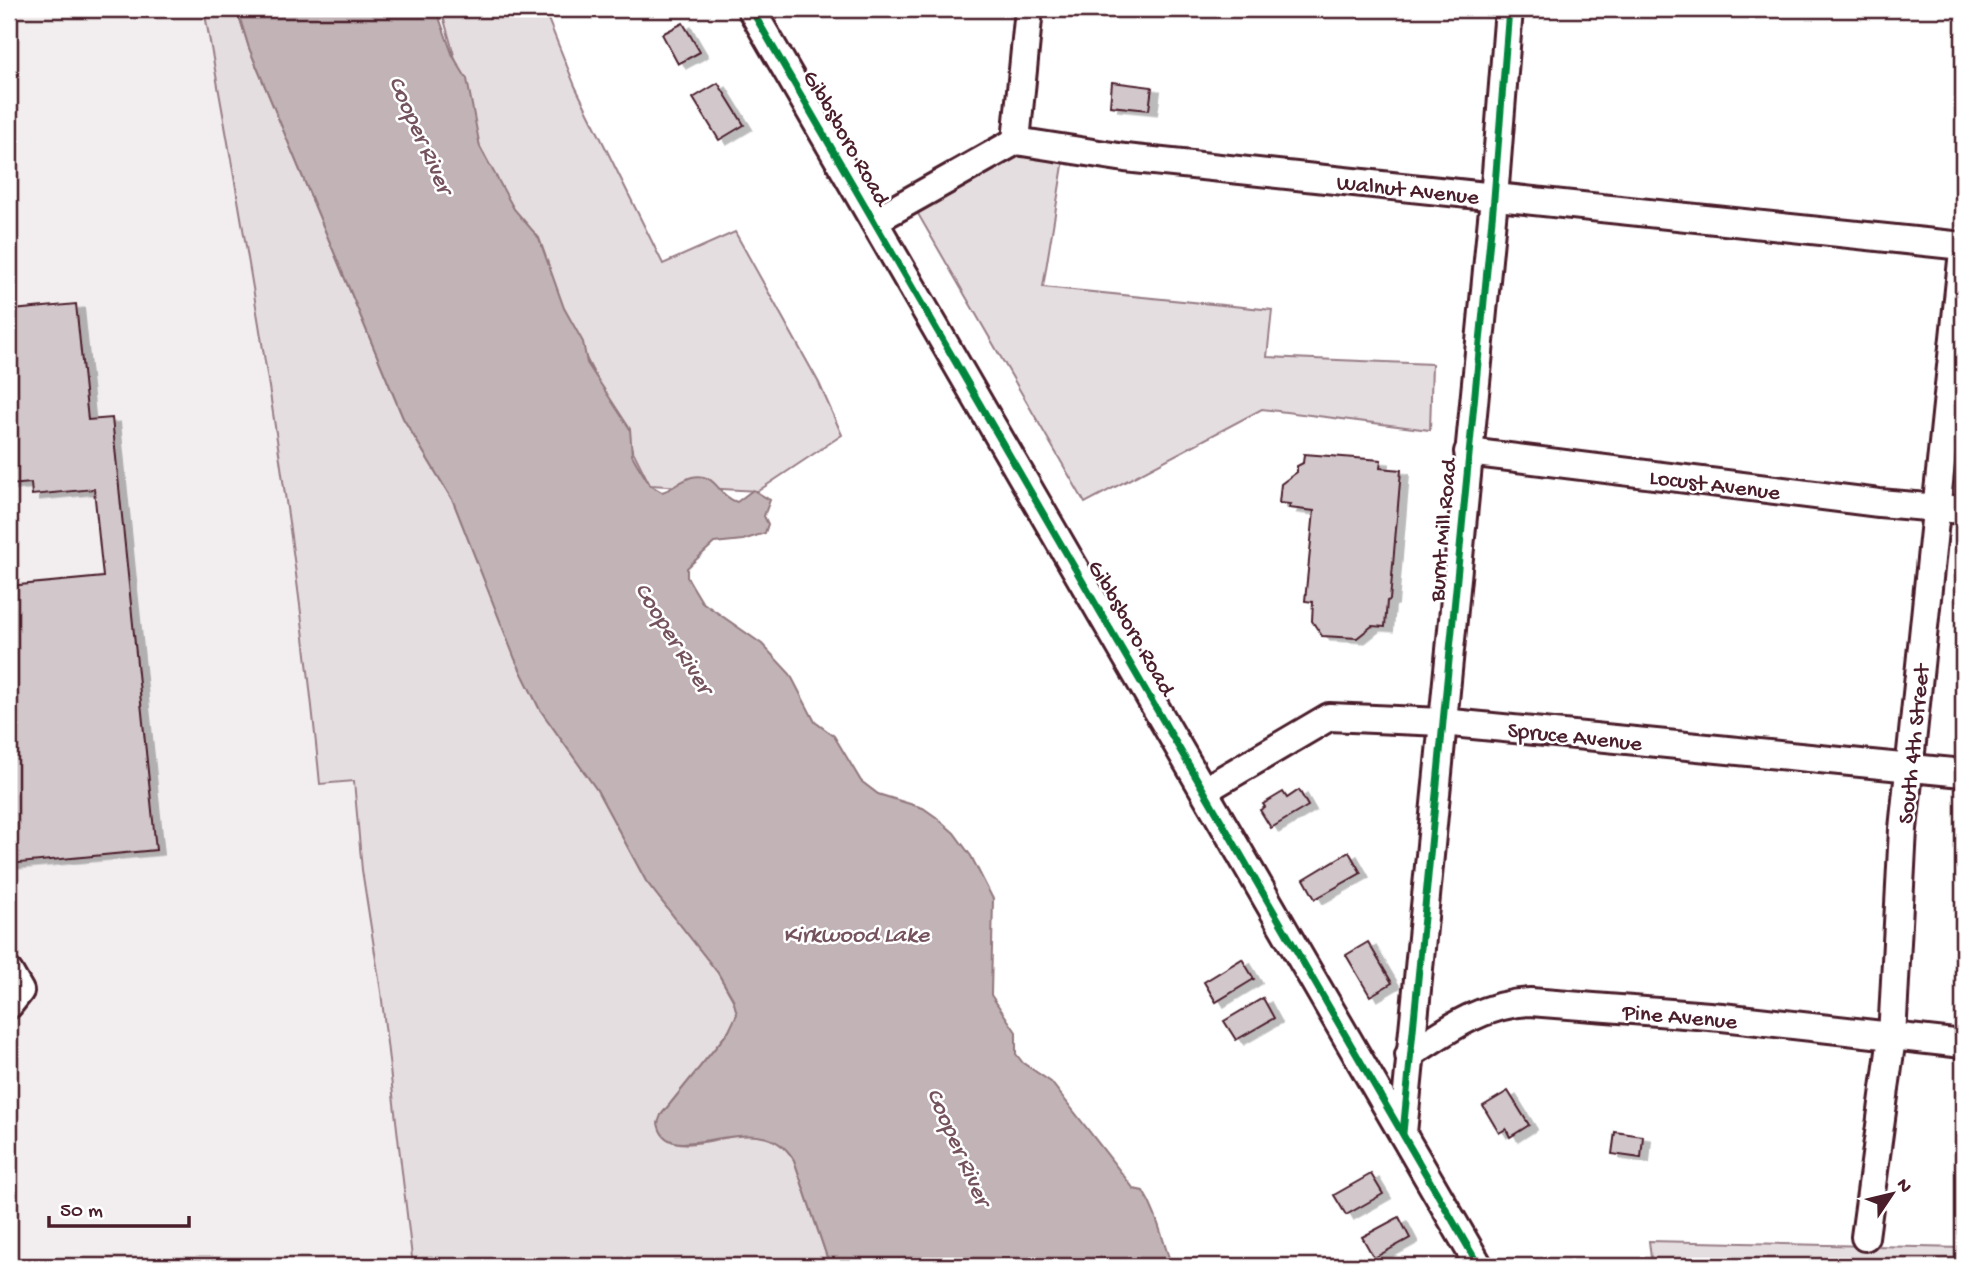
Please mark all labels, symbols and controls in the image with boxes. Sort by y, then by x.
street label: Gibbsboro Road [795,66,895,213]
water label: Cooper River [380,72,459,203]
street label: Walnut Avenue [1335,171,1481,213]
street label: Burnt Mill Road [1425,456,1464,604]
street label: Locust Avenue [1648,465,1783,508]
street label: Gibbsboro Road [1080,556,1180,703]
water label: Cooper River [626,578,720,704]
street label: South 4th Street [1894,662,1937,825]
street label: Spruce Avenue [1506,718,1644,759]
water label: Kirkwood Lake [783,922,931,951]
street label: Pine Avenue [1620,1000,1739,1037]
water label: Cooper River [918,1084,997,1215]
north arrow [1856,1160,1926,1230]
text: N [1890,1175,1916,1198]
scale bar [49,1184,189,1228]
text: 50 m [60,1200,103,1225]

